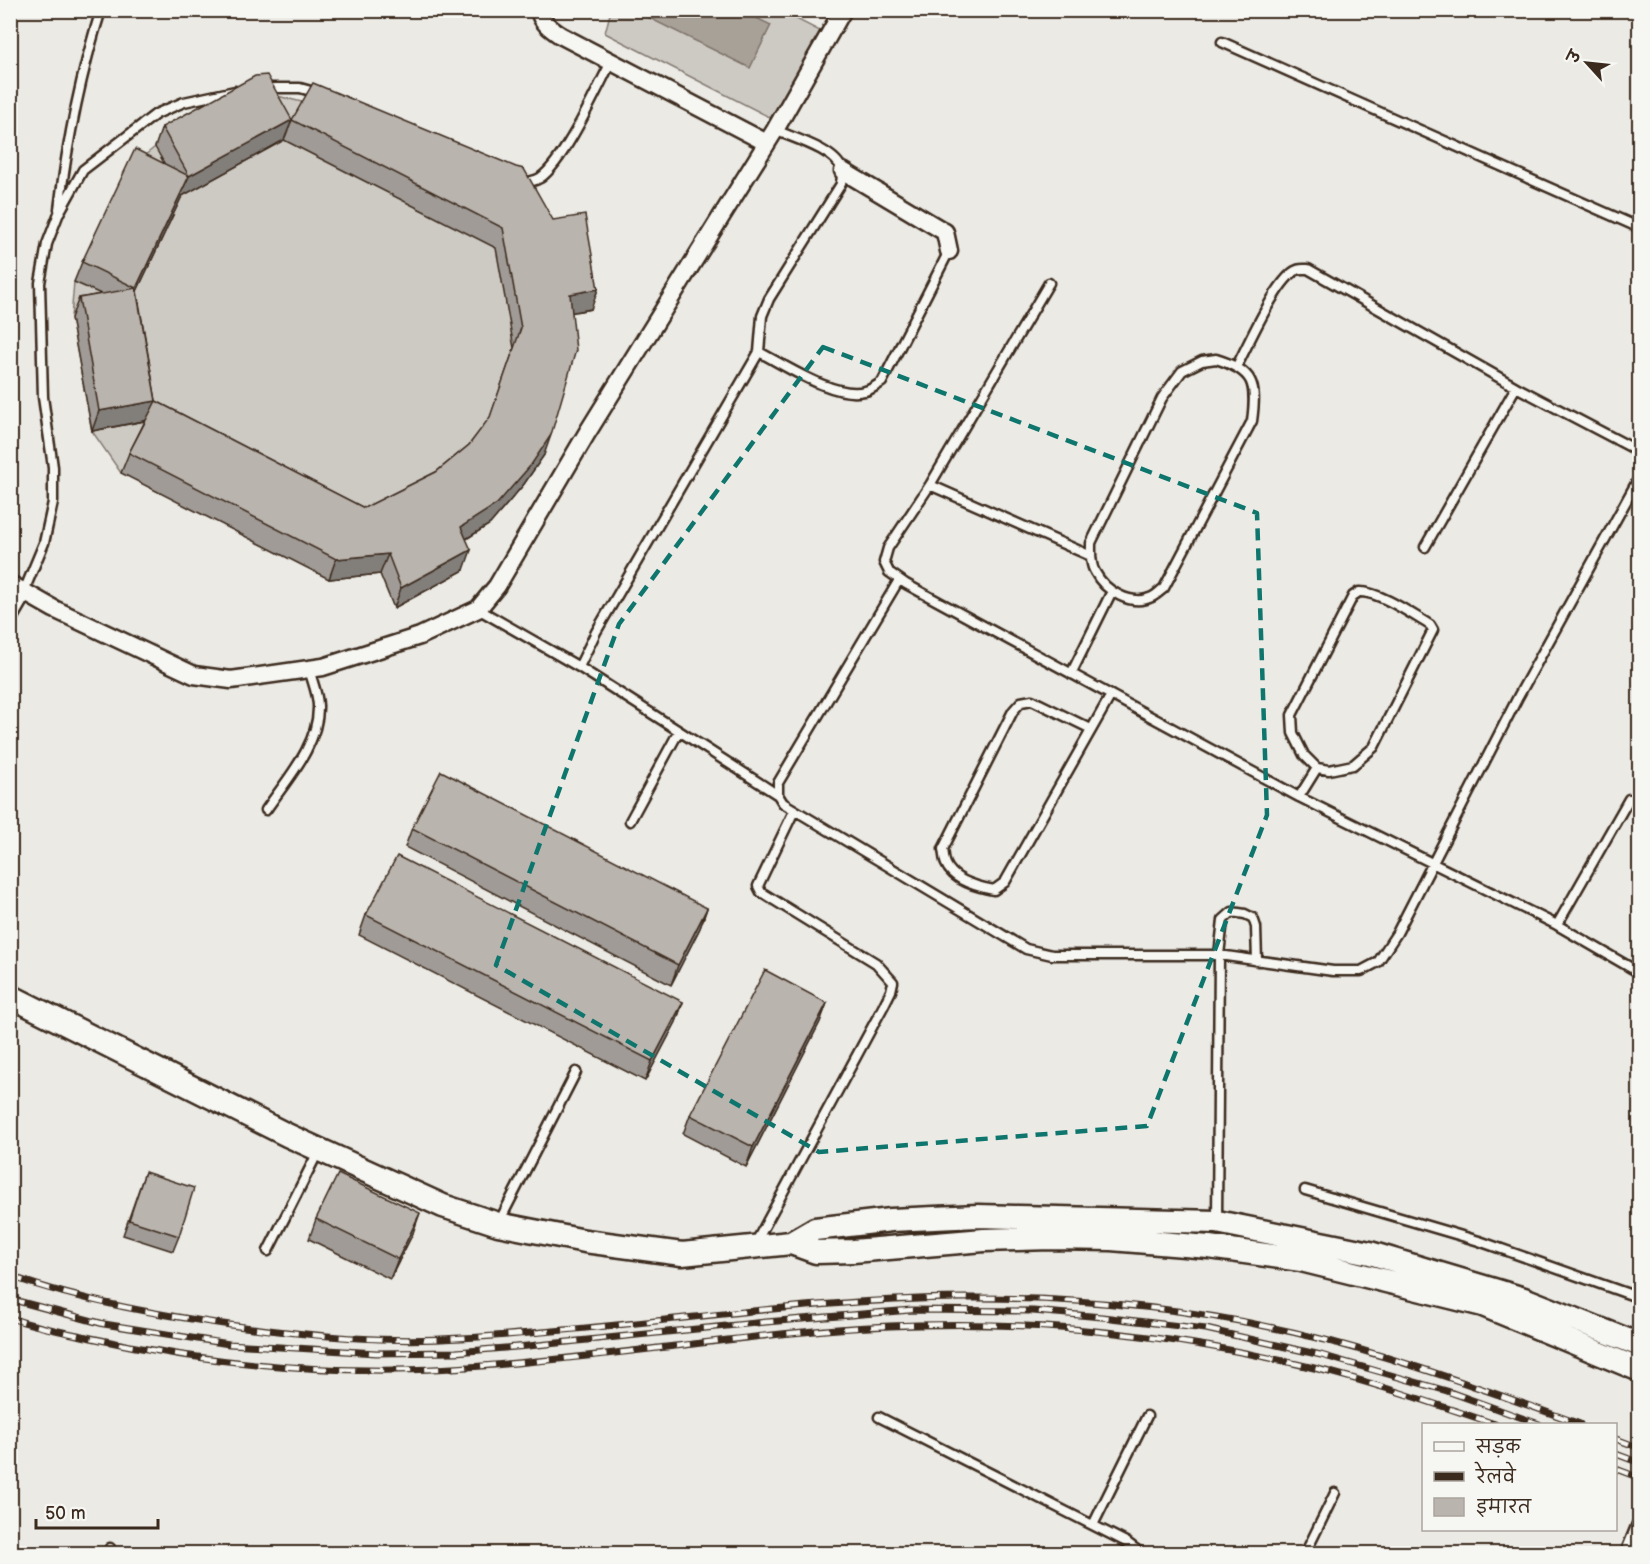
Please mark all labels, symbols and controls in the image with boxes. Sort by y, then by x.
north arrow [1557,33,1617,93]
text: उ [1563,47,1586,68]
legend [1422,1423,1617,1531]
text: सड़क [1475,1437,1521,1458]
text: रेलवे [1474,1461,1517,1488]
scale bar [36,1492,158,1530]
text: इमारत [1476,1497,1532,1518]
text: 50 m [45,1503,86,1524]

